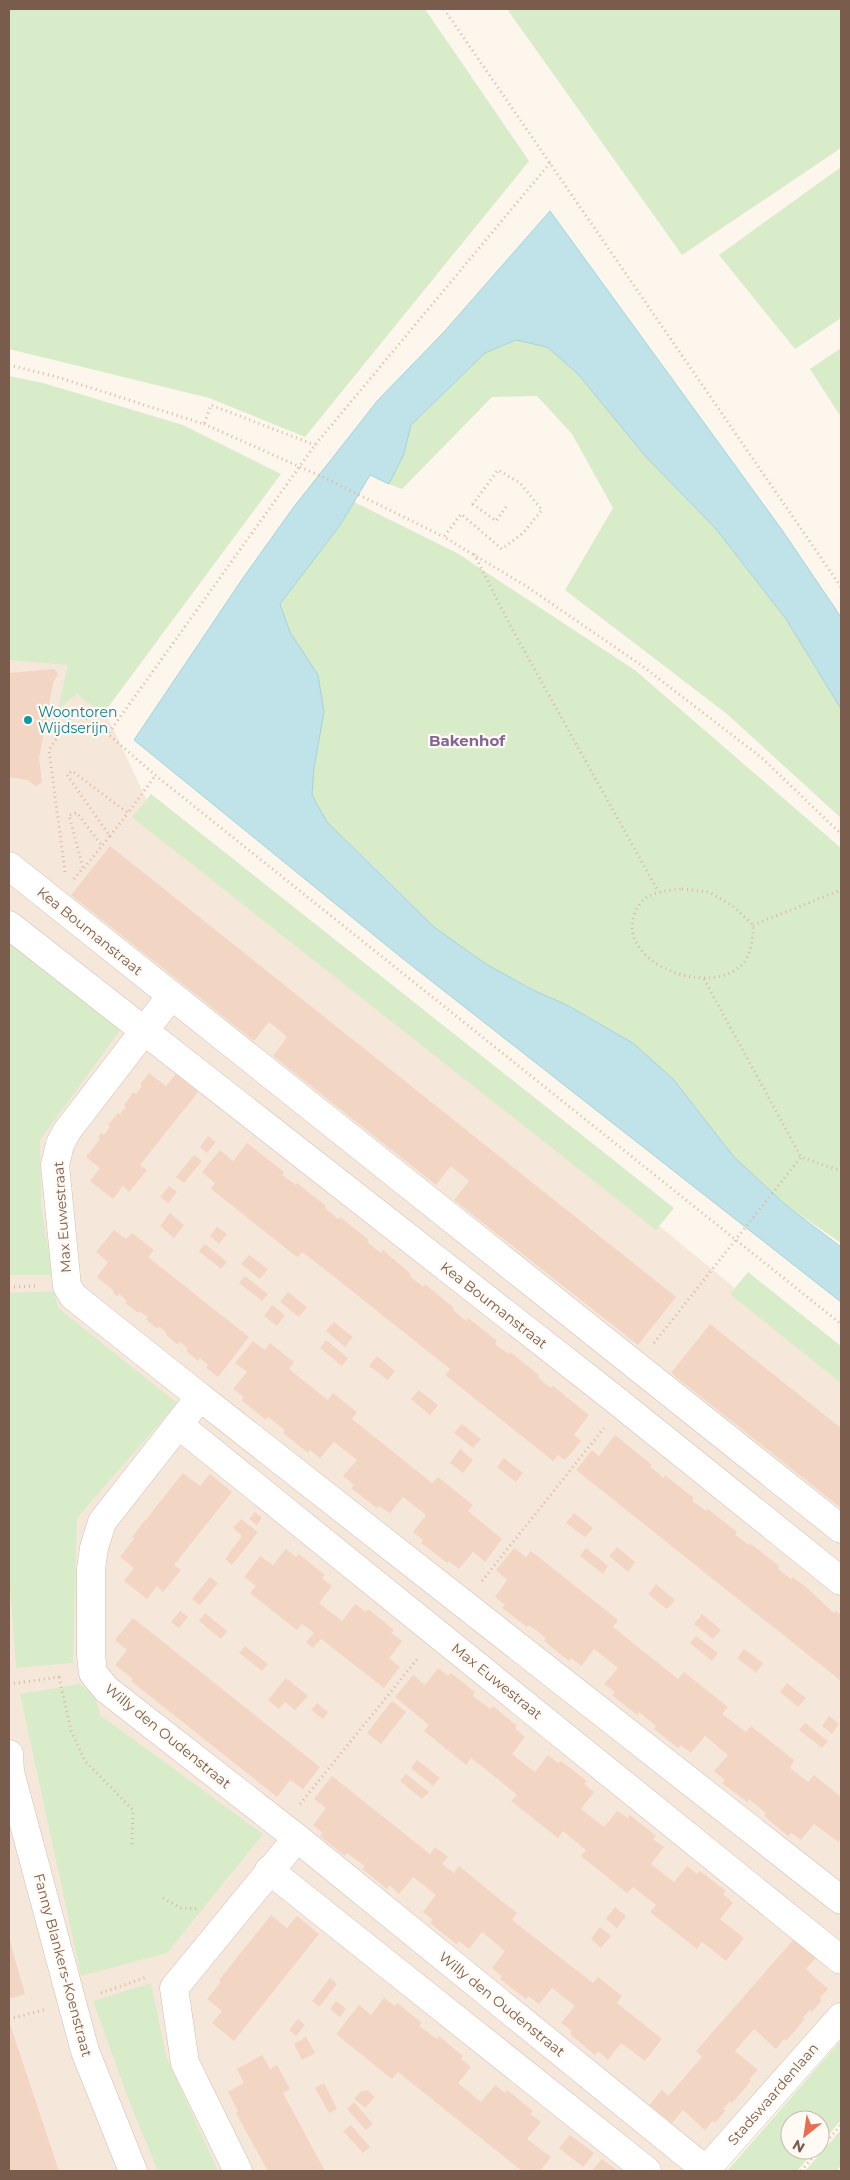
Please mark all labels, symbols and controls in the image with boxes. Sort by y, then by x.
place label: Woontoren Wijdserijn [38,703,117,737]
marker: Woontoren Wijdserijn [22,714,34,726]
district label: Bakenhof [429,731,506,750]
street label: Kea Boumanstraat [33,883,147,979]
street label: Max Euwestraat [49,1160,75,1273]
street label: Kea Boumanstraat [437,1258,551,1353]
street label: Max Euwestraat [448,1639,546,1723]
street label: Willy den Oudenstraat [101,1680,235,1793]
street label: Fanny Blankers-Koenstraat [30,1871,96,2059]
street label: Willy den Oudenstraat [435,1948,569,2061]
street label: Stadswaardenlaan [724,2039,822,2149]
north arrow [780,2110,830,2160]
text: N [789,2136,808,2157]

